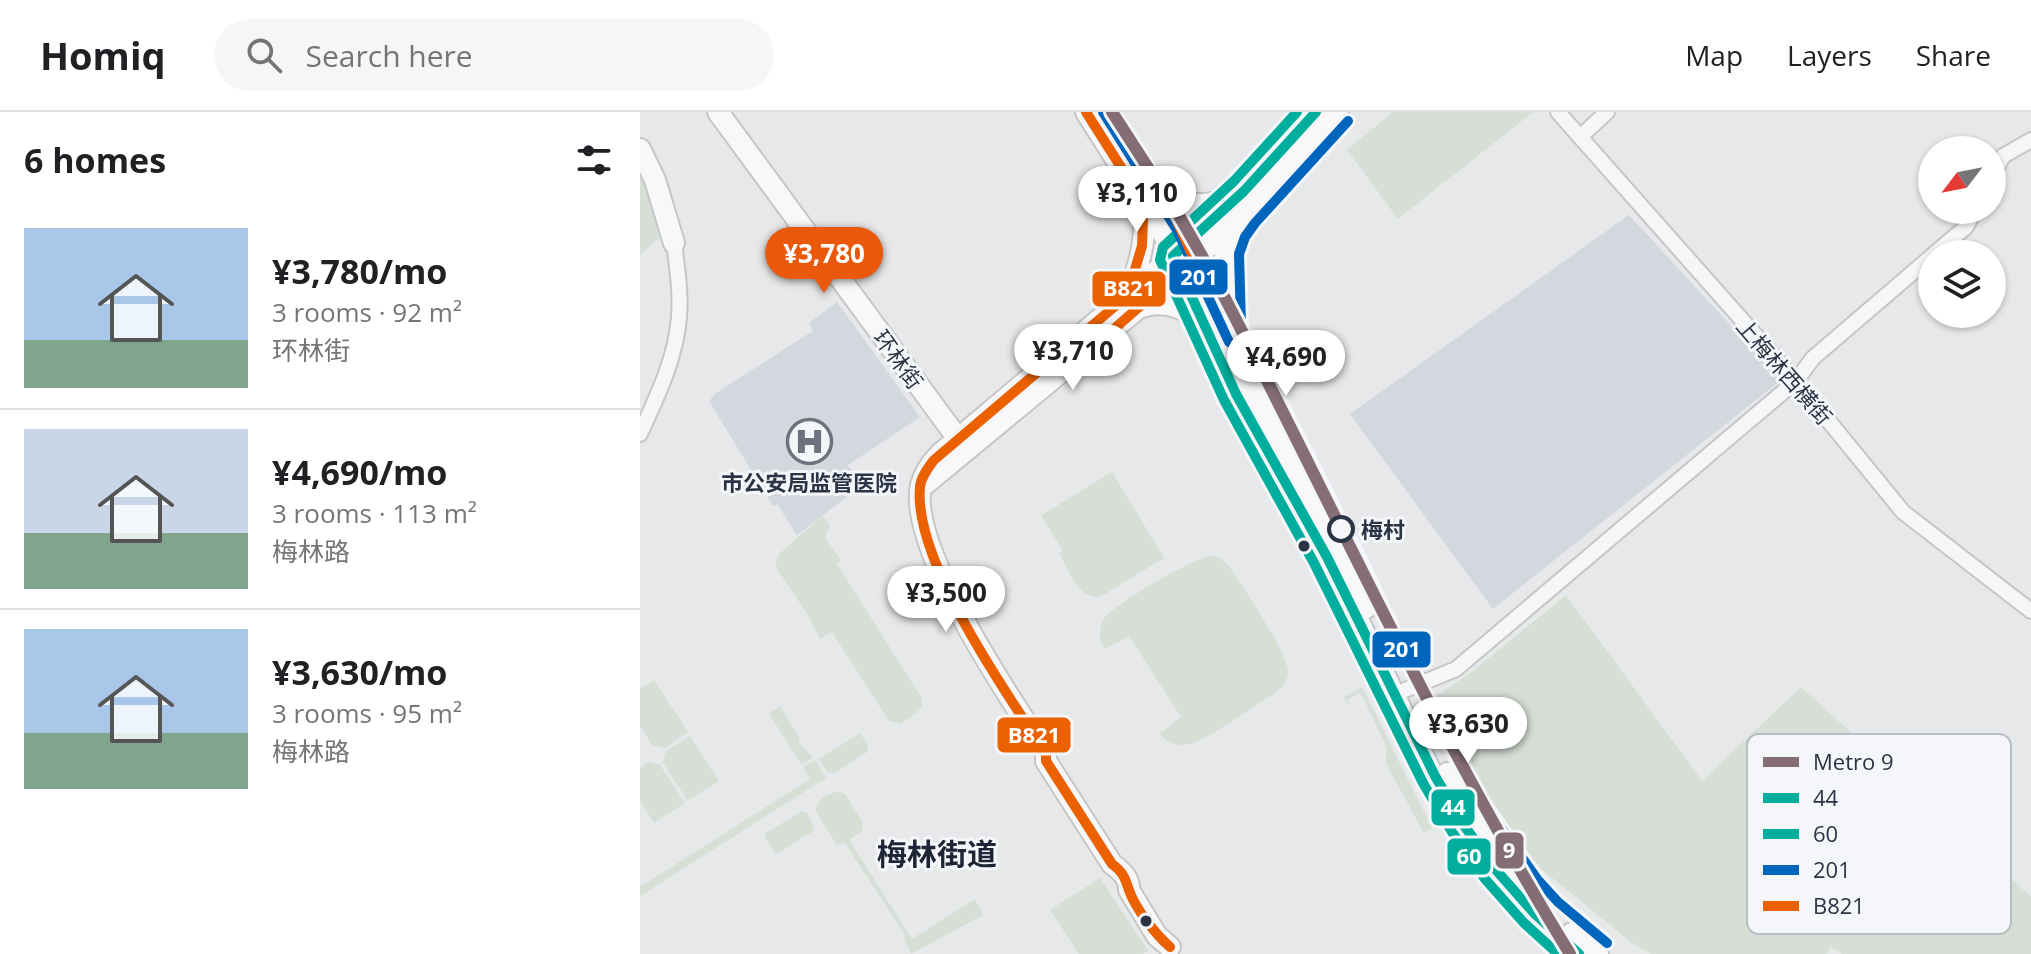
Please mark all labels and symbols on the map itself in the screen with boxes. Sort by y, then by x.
north arrow [1918,136,2006,224]
pin: ¥3,110 [1072,166,1202,234]
pin: ¥3,780 [759,227,889,295]
line badge: 201 [1168,258,1229,296]
text: 201 [1180,261,1218,291]
line badge: B821 [1091,270,1167,308]
text: B821 [1103,272,1155,302]
street label: 上梅林西横街 [1730,311,1840,431]
street label: 环林街 [867,323,931,395]
pin: ¥3,710 [1008,324,1138,392]
pin: ¥4,690 [1221,330,1351,398]
hospital icon: 市公安局监管医院 [785,417,833,465]
place label: 市公安局监管医院 [721,467,897,497]
place label: 梅村 [1361,514,1405,544]
marker: 梅村 [1328,516,1354,542]
unlabelled marker [1296,538,1312,554]
pin: ¥3,500 [881,566,1011,634]
line badge: 201 [1371,630,1432,669]
text: 201 [1383,633,1421,663]
pin: ¥3,630 [1403,697,1533,765]
line badge: B821 [996,716,1072,754]
text: B821 [1008,719,1060,749]
legend [1747,734,2011,934]
text: Metro 9 [1813,746,1894,776]
text: 44 [1813,782,1839,812]
line badge: 44 [1430,788,1476,827]
text: 44 [1440,791,1466,821]
text: 60 [1813,818,1838,848]
line badge: 9 [1494,831,1525,870]
district label: 梅林街道 [877,833,997,874]
text: 9 [1503,834,1515,864]
line badge: 60 [1446,837,1492,876]
text: 60 [1456,840,1482,870]
text: 201 [1813,854,1851,884]
text: B821 [1813,890,1865,920]
unlabelled marker [1138,913,1154,929]

